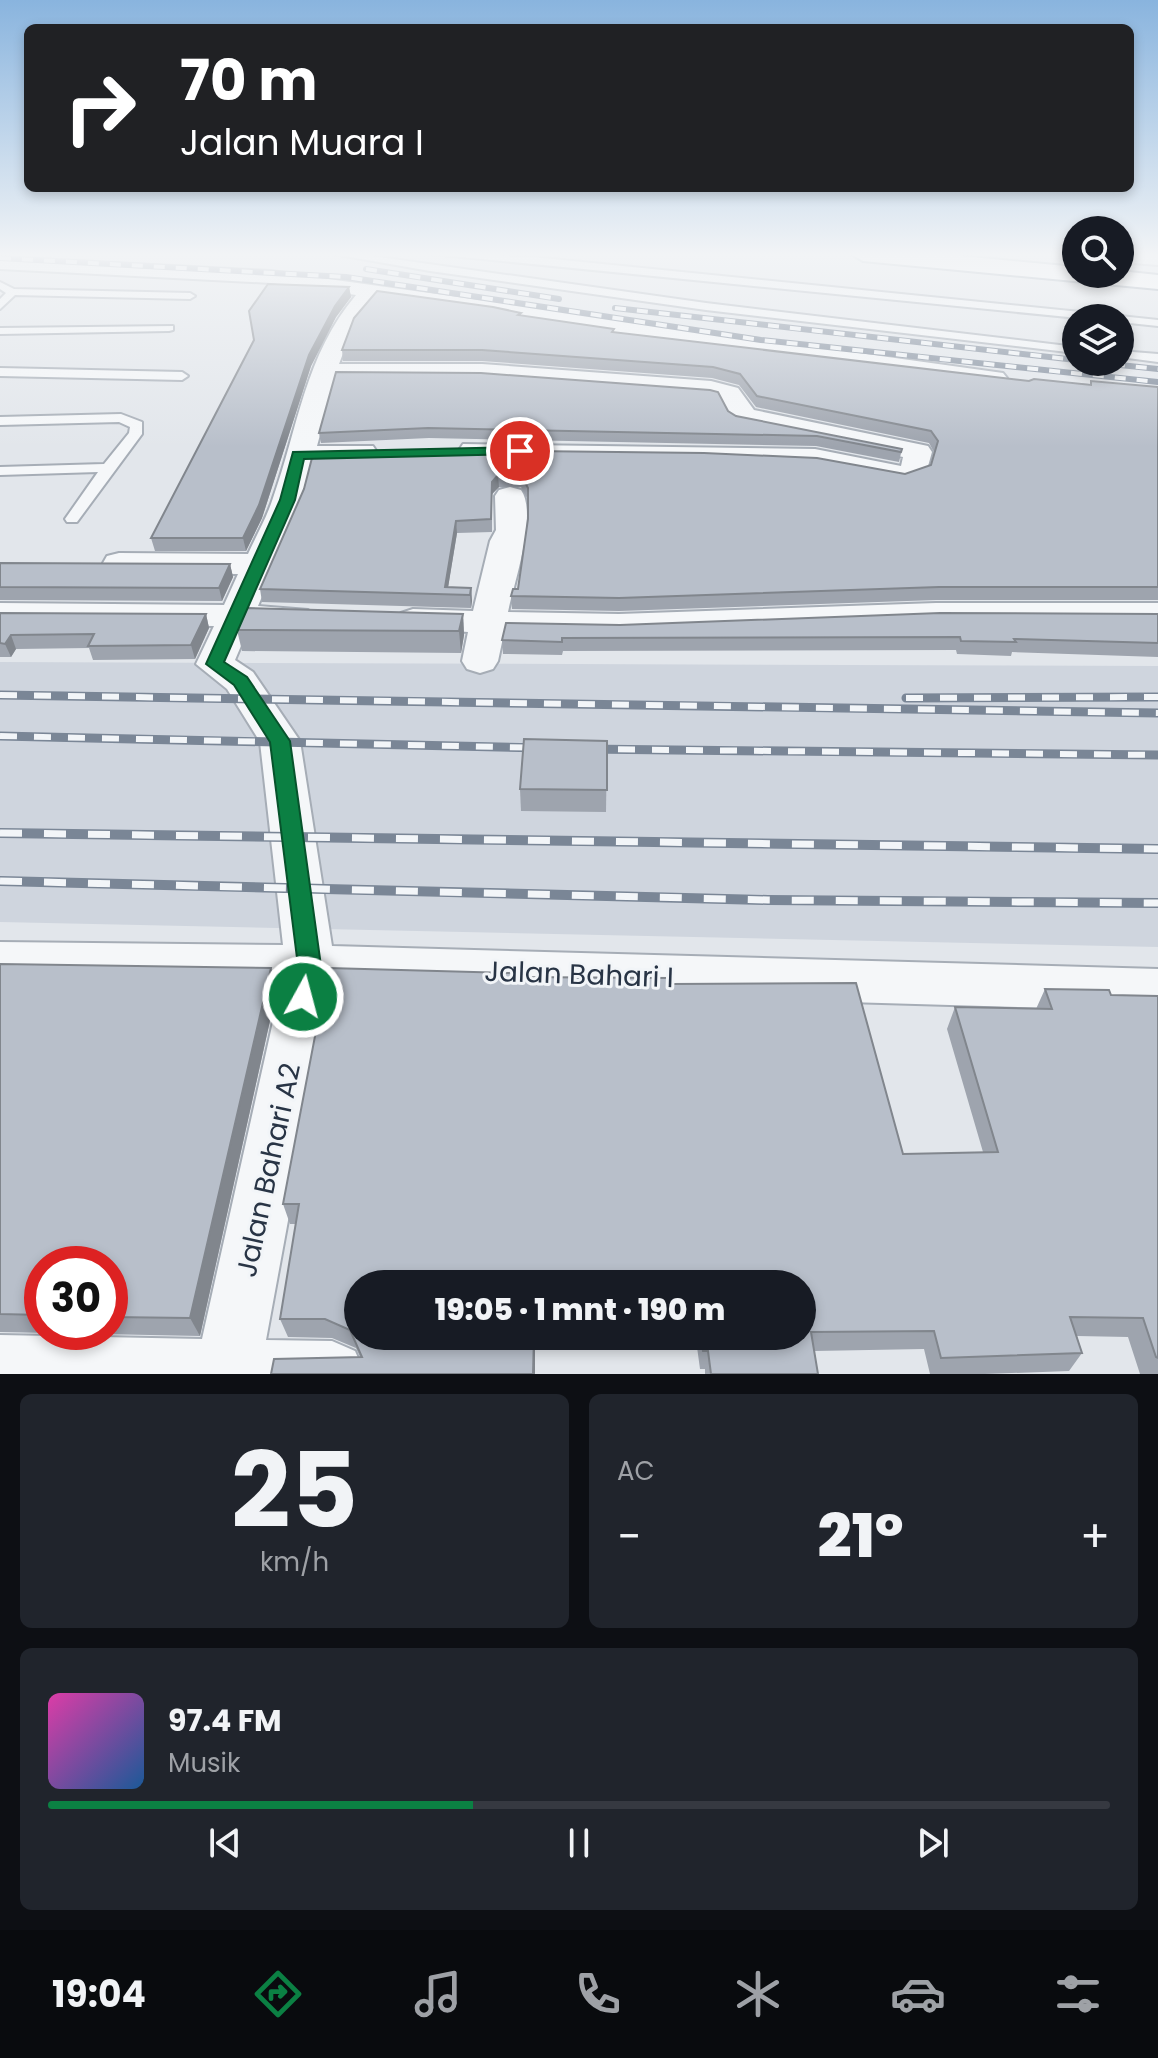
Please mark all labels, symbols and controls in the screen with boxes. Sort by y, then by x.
text: 70 m [180,41,318,120]
icon: right [48,56,152,160]
text: Jalan Muara I [180,117,424,168]
map controls [1062,216,1134,376]
button: search [1062,216,1134,288]
button: layers [1062,304,1134,376]
pin [486,417,554,485]
icon: arrive [498,429,542,473]
street label: Jalan Bahari I [484,952,674,997]
position arrow [261,955,345,1039]
street label: Jalan Bahari A2 [227,1060,310,1281]
speed limit sign: 30 [24,1246,128,1350]
text: 19:05 · 1 mnt · 190 m [435,1288,725,1331]
text: 25 [231,1418,358,1563]
text: AC [617,1453,655,1489]
text: 21° [818,1494,904,1578]
text: − [617,1506,641,1567]
text: + [1080,1506,1110,1567]
text: km/h [260,1544,329,1580]
text: 97.4 FM [168,1699,282,1742]
text: Musik [168,1745,240,1781]
icon: previous [203,1821,247,1865]
icon: pause [557,1821,601,1865]
icon: next [911,1821,955,1865]
icon: directions [250,1966,306,2022]
icon: music [410,1966,466,2022]
icon: phone [570,1966,626,2022]
icon: climate [730,1966,786,2022]
icon: car [890,1966,946,2022]
icon: filters [1050,1966,1106,2022]
text: 19:04 [52,1969,146,2020]

